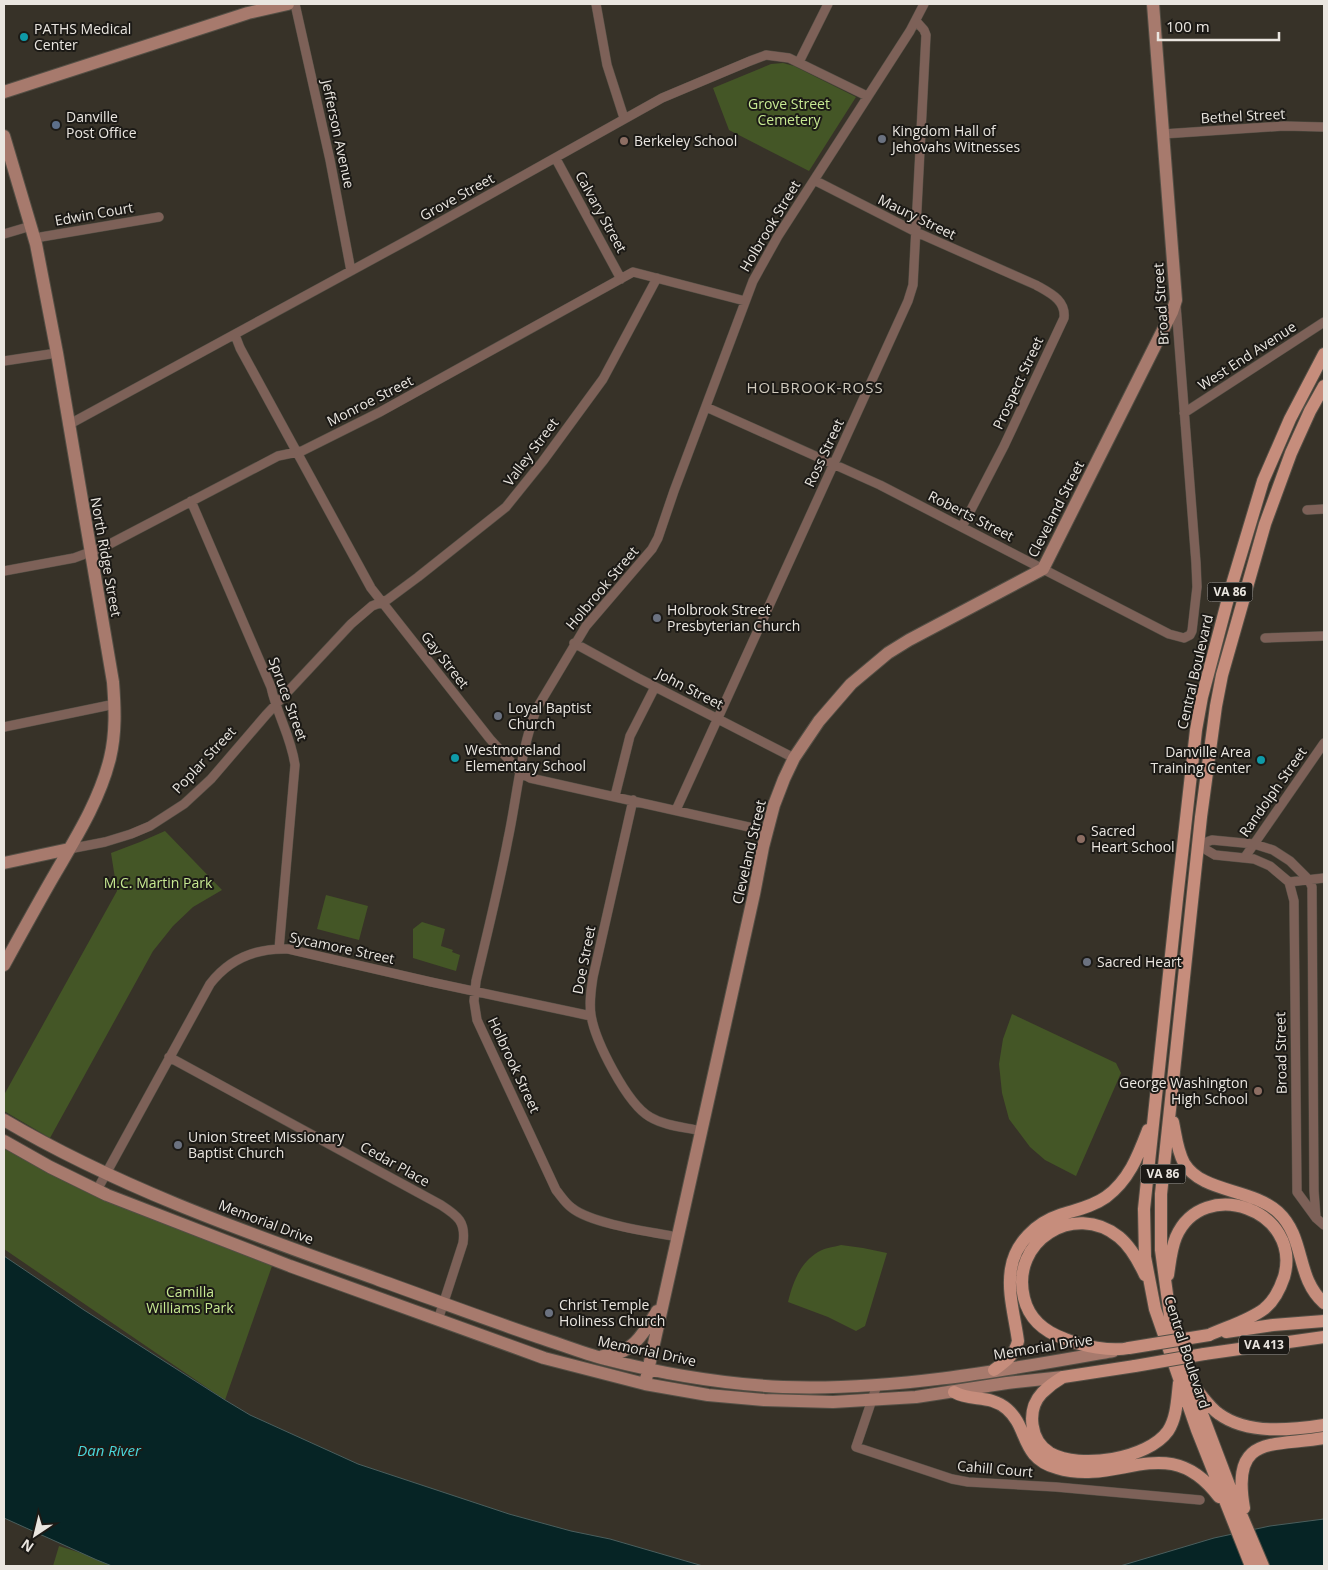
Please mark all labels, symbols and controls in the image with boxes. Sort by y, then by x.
scale bar [1158,10,1279,42]
text: 100 m [1166,16,1210,36]
place label: PATHS Medical Center [34,19,131,54]
marker: PATHS Medical Center [18,31,30,43]
street label: Jefferson Avenue [317,76,359,190]
park label: Grove Street Cemetery [748,94,830,129]
street label: Bethel Street [1200,104,1286,127]
place label: Danville Post Office [66,107,137,142]
marker: Danville Post Office [50,119,62,131]
place label: Kingdom Hall of Jehovahs Witnesses [890,121,1020,156]
place label: Berkeley School [634,131,737,150]
marker: Kingdom Hall of Jehovahs Witnesses [876,133,888,145]
marker: Berkeley School [618,135,630,147]
street label: Grove Street [416,168,497,225]
street label: Calvary Street [571,168,632,256]
street label: Holbrook Street [735,176,804,275]
street label: Maury Street [875,190,959,244]
street label: Edwin Court [53,197,135,230]
street label: Broad Street [1148,262,1173,346]
street label: West End Avenue [1194,317,1300,394]
street label: Prospect Street [988,333,1047,432]
street label: Monroe Street [323,371,416,430]
district label: HOLBROOK-ROSS [746,377,884,397]
street label: Valley Street [499,414,563,490]
street label: Ross Street [799,416,848,490]
street label: Cleveland Street [1023,457,1088,560]
street label: Roberts Street [925,486,1017,545]
street label: North Ridge Street [87,496,126,618]
street label: Holbrook Street [561,542,642,633]
road number: VA 86 [1208,582,1252,602]
place label: Holbrook Street Presbyterian Church [667,600,800,635]
marker: Holbrook Street Presbyterian Church [651,612,663,624]
street label: Central Boulevard [1172,613,1217,731]
street label: Gay Street [417,627,474,692]
street label: Spruce Street [265,654,312,743]
street label: John Street [652,663,727,713]
place label: Loyal Baptist Church [508,698,591,733]
marker: Loyal Baptist Church [492,710,504,722]
street label: Poplar Street [168,722,240,797]
place label: Westmoreland Elementary School [465,740,586,775]
place label: Danville Area Training Center [1150,742,1251,777]
street label: Randolph Street [1235,743,1311,840]
marker: Westmoreland Elementary School [449,752,461,764]
marker: Danville Area Training Center [1255,754,1267,766]
street label: Cleveland Street [727,798,770,906]
place label: Sacred Heart School [1091,821,1175,856]
marker: Sacred Heart School [1075,833,1087,845]
park label: M.C. Martin Park [104,873,213,892]
street label: Doe Street [568,924,599,996]
street label: Sycamore Street [288,927,396,968]
place label: Sacred Heart [1097,952,1182,971]
marker: Sacred Heart [1081,956,1093,968]
street label: Broad Street [1270,1012,1291,1094]
street label: Holbrook Street [484,1014,545,1116]
place label: George Washington High School [1119,1073,1248,1108]
marker: George Washington High School [1252,1085,1264,1097]
place label: Union Street Missionary Baptist Church [188,1127,345,1162]
street label: Cedar Place [357,1137,434,1191]
marker: Union Street Missionary Baptist Church [172,1139,184,1151]
road number: VA 86 [1140,1164,1186,1184]
street label: Memorial Drive [216,1195,317,1248]
park label: Camilla Williams Park [146,1282,234,1317]
street label: Central Boulevard [1160,1293,1215,1411]
place label: Christ Temple Holiness Church [559,1295,665,1330]
marker: Christ Temple Holiness Church [543,1307,555,1319]
street label: Memorial Drive [992,1329,1094,1364]
street label: Memorial Drive [596,1331,698,1370]
road number: VA 413 [1239,1336,1289,1354]
water label: Dan River [77,1440,142,1460]
street label: Cahill Court [956,1456,1034,1481]
north arrow [10,1510,60,1560]
text: N [17,1535,37,1557]

